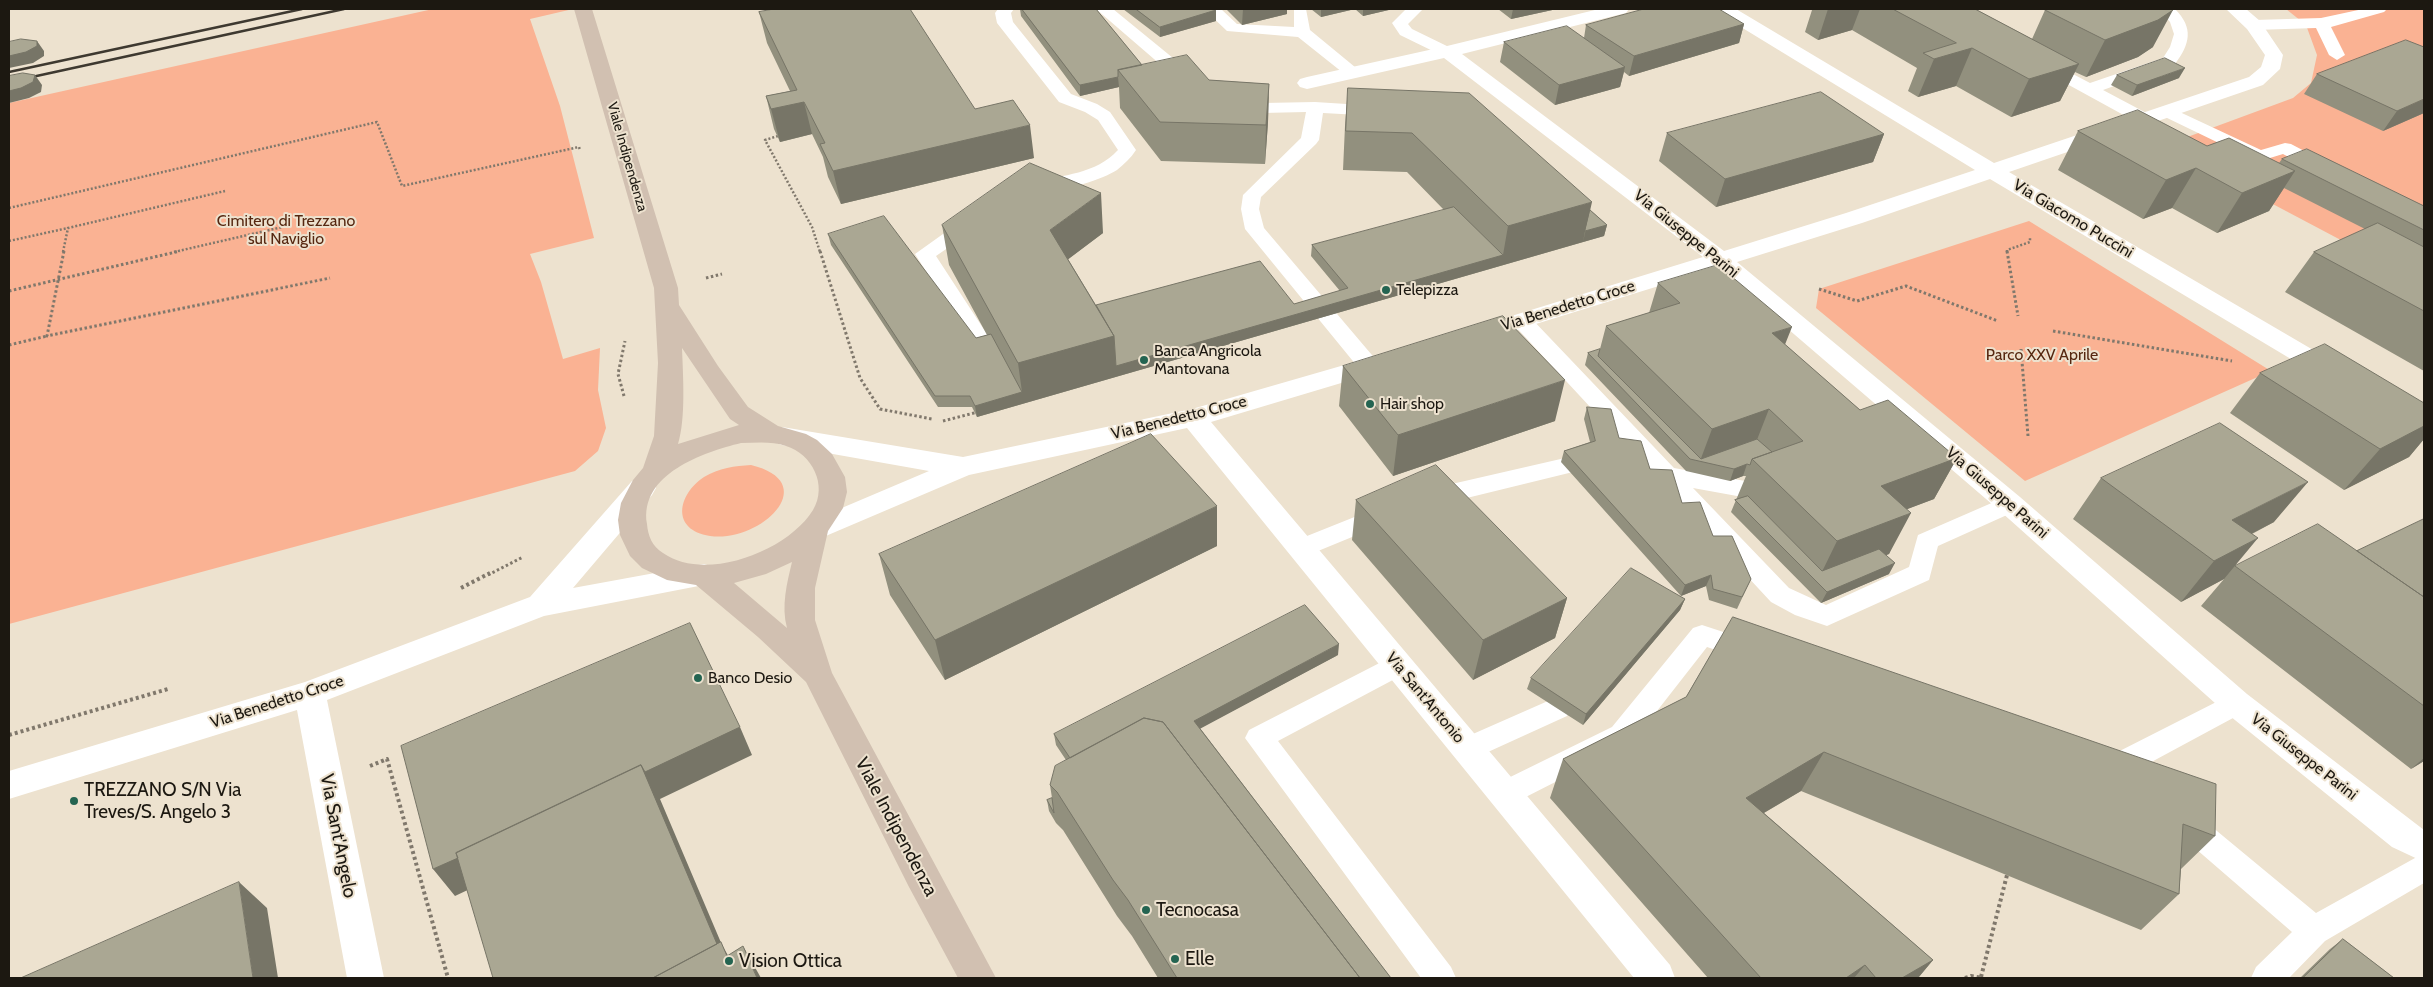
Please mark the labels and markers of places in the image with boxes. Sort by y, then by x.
place label: Telepizza [1396,280,1458,300]
marker: Telepizza [1380,284,1392,296]
place label: Banca Angricola Mantovana [1154,341,1261,379]
marker: Banca Angricola Mantovana [1138,354,1150,366]
place label: Hair shop [1380,394,1444,414]
marker: Hair shop [1364,398,1376,410]
place label: Banco Desio [708,668,792,688]
marker: Banco Desio [692,672,704,684]
place label: TREZZANO S/N Via Treves/S. Angelo 3 [84,779,241,823]
marker: TREZZANO S/N Via Treves/S. Angelo 3 [68,795,80,807]
place label: Tecnocasa [1156,899,1239,921]
marker: Tecnocasa [1140,904,1152,916]
place label: Elle [1185,948,1214,970]
place label: Vision Ottica [739,950,842,972]
marker: Elle [1169,953,1181,965]
marker: Vision Ottica [723,955,735,967]

